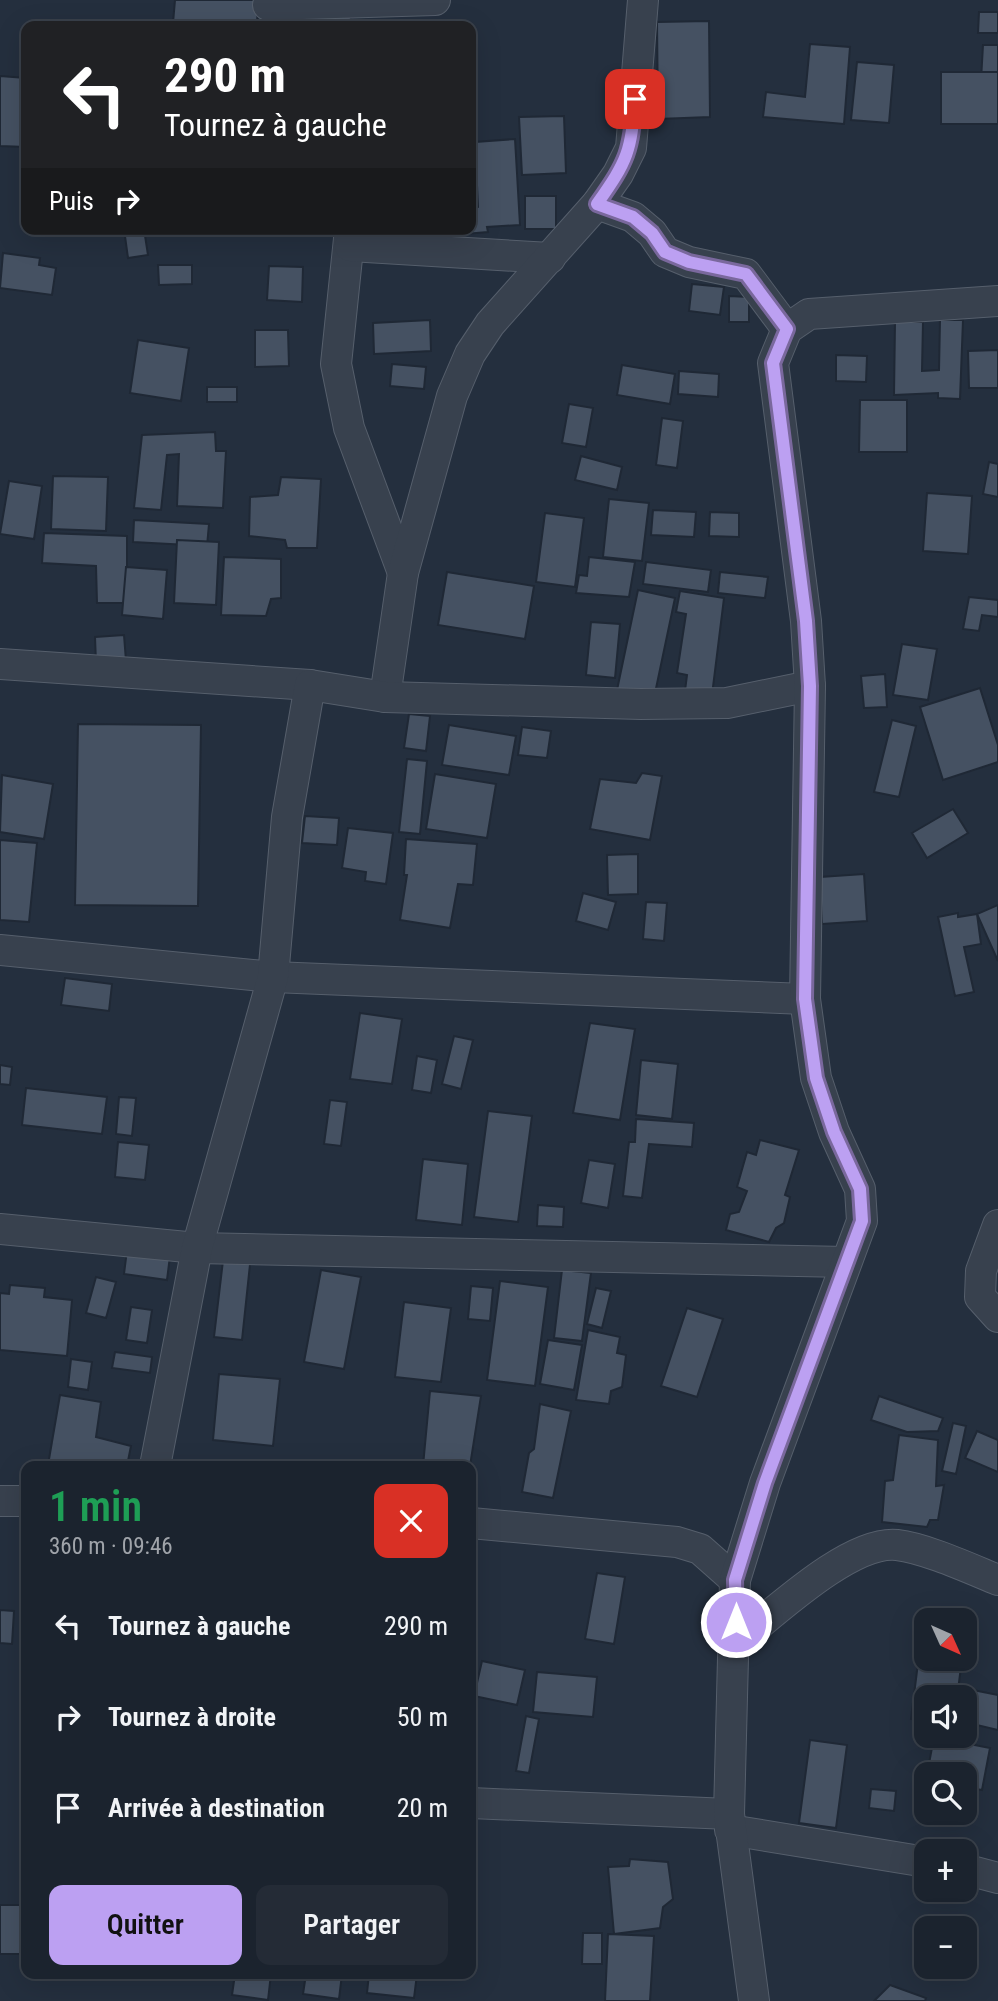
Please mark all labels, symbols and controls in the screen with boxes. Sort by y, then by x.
text: 290 m [164,47,286,104]
icon: left [49,49,140,140]
pin [605,69,665,129]
icon: arrive [616,80,654,118]
text: Tournez à gauche [164,106,387,144]
icon: right [108,182,146,220]
text: Puis [49,186,94,216]
text: 1 min [49,1482,142,1531]
button: close [374,1484,448,1558]
text: 360 m · 09:46 [49,1533,173,1560]
position arrow [699,1585,773,1659]
icon: left [49,1607,87,1645]
north arrow [914,1608,976,1671]
map controls [914,1608,977,1979]
text: Tournez à gauche [108,1611,290,1641]
text: 290 m [384,1611,448,1641]
button: sound [914,1685,977,1748]
icon: right [49,1698,87,1736]
text: Tournez à droite [108,1702,276,1732]
text: 50 m [397,1702,448,1732]
button: search [914,1762,977,1825]
icon: arrive [49,1789,87,1827]
text: Arrivée à destination [108,1793,325,1823]
text: 20 m [397,1793,448,1823]
button: + [914,1839,977,1902]
button: Quitter [49,1885,242,1965]
button: Partager [256,1885,448,1965]
button: − [914,1916,977,1979]

